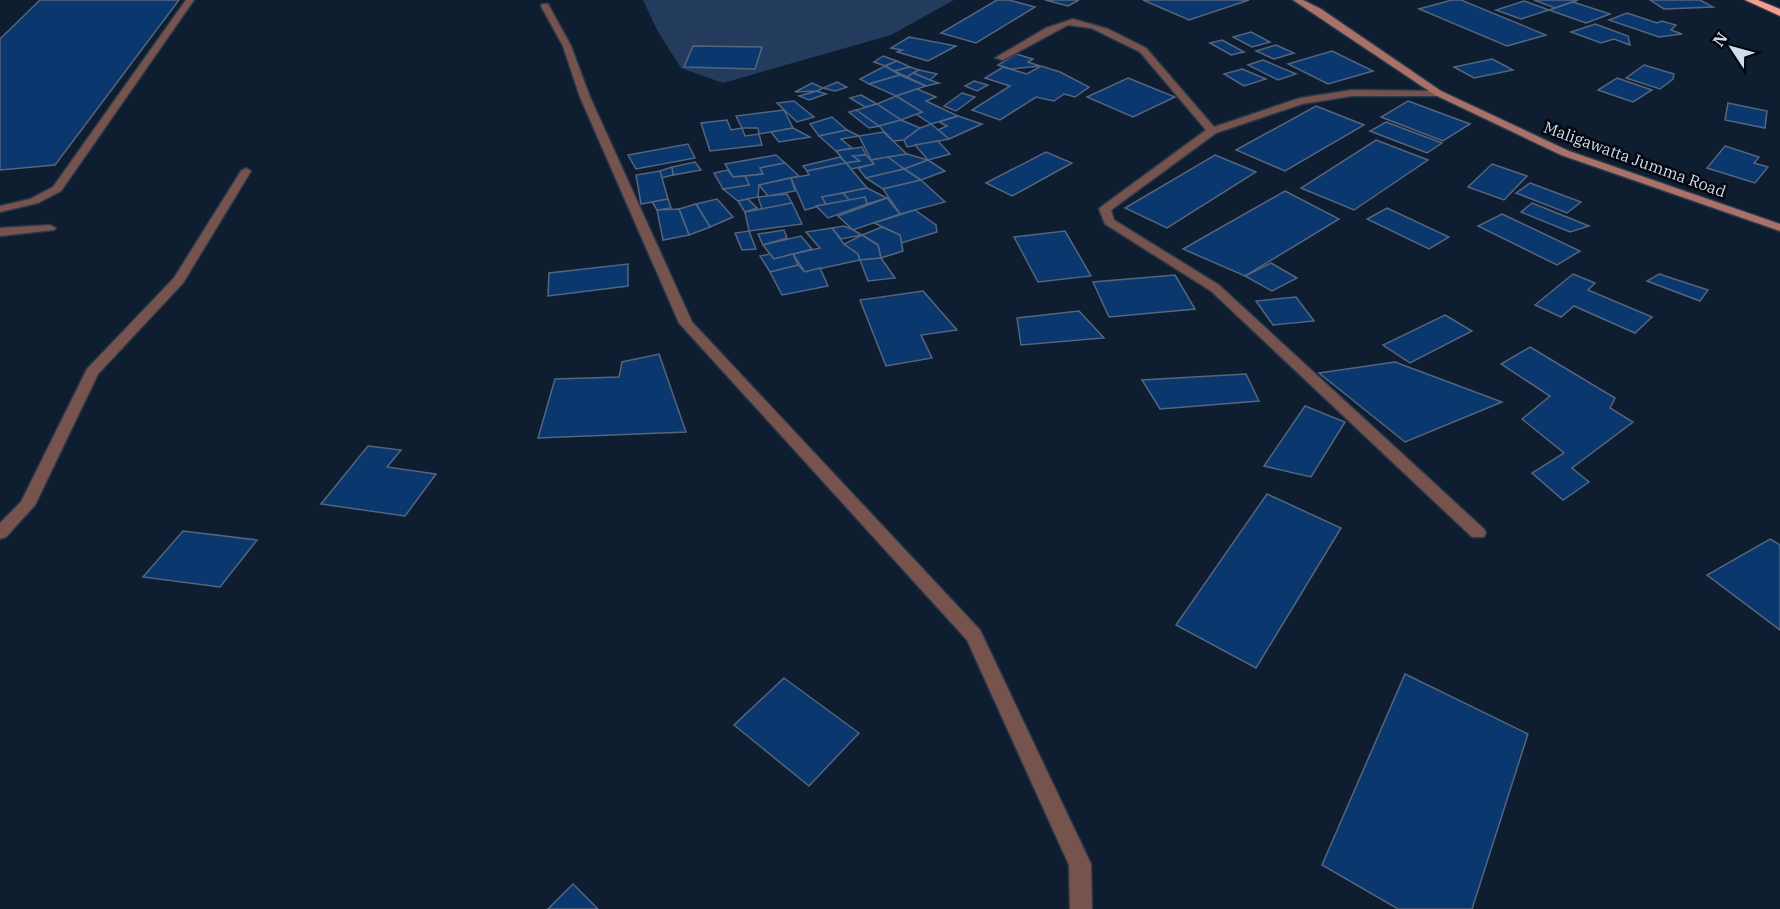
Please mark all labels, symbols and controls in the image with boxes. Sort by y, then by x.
north arrow [1702,18,1762,78]
text: N [1708,28,1732,50]
street label: Maligawatta Jumma Road [1541,117,1729,201]

